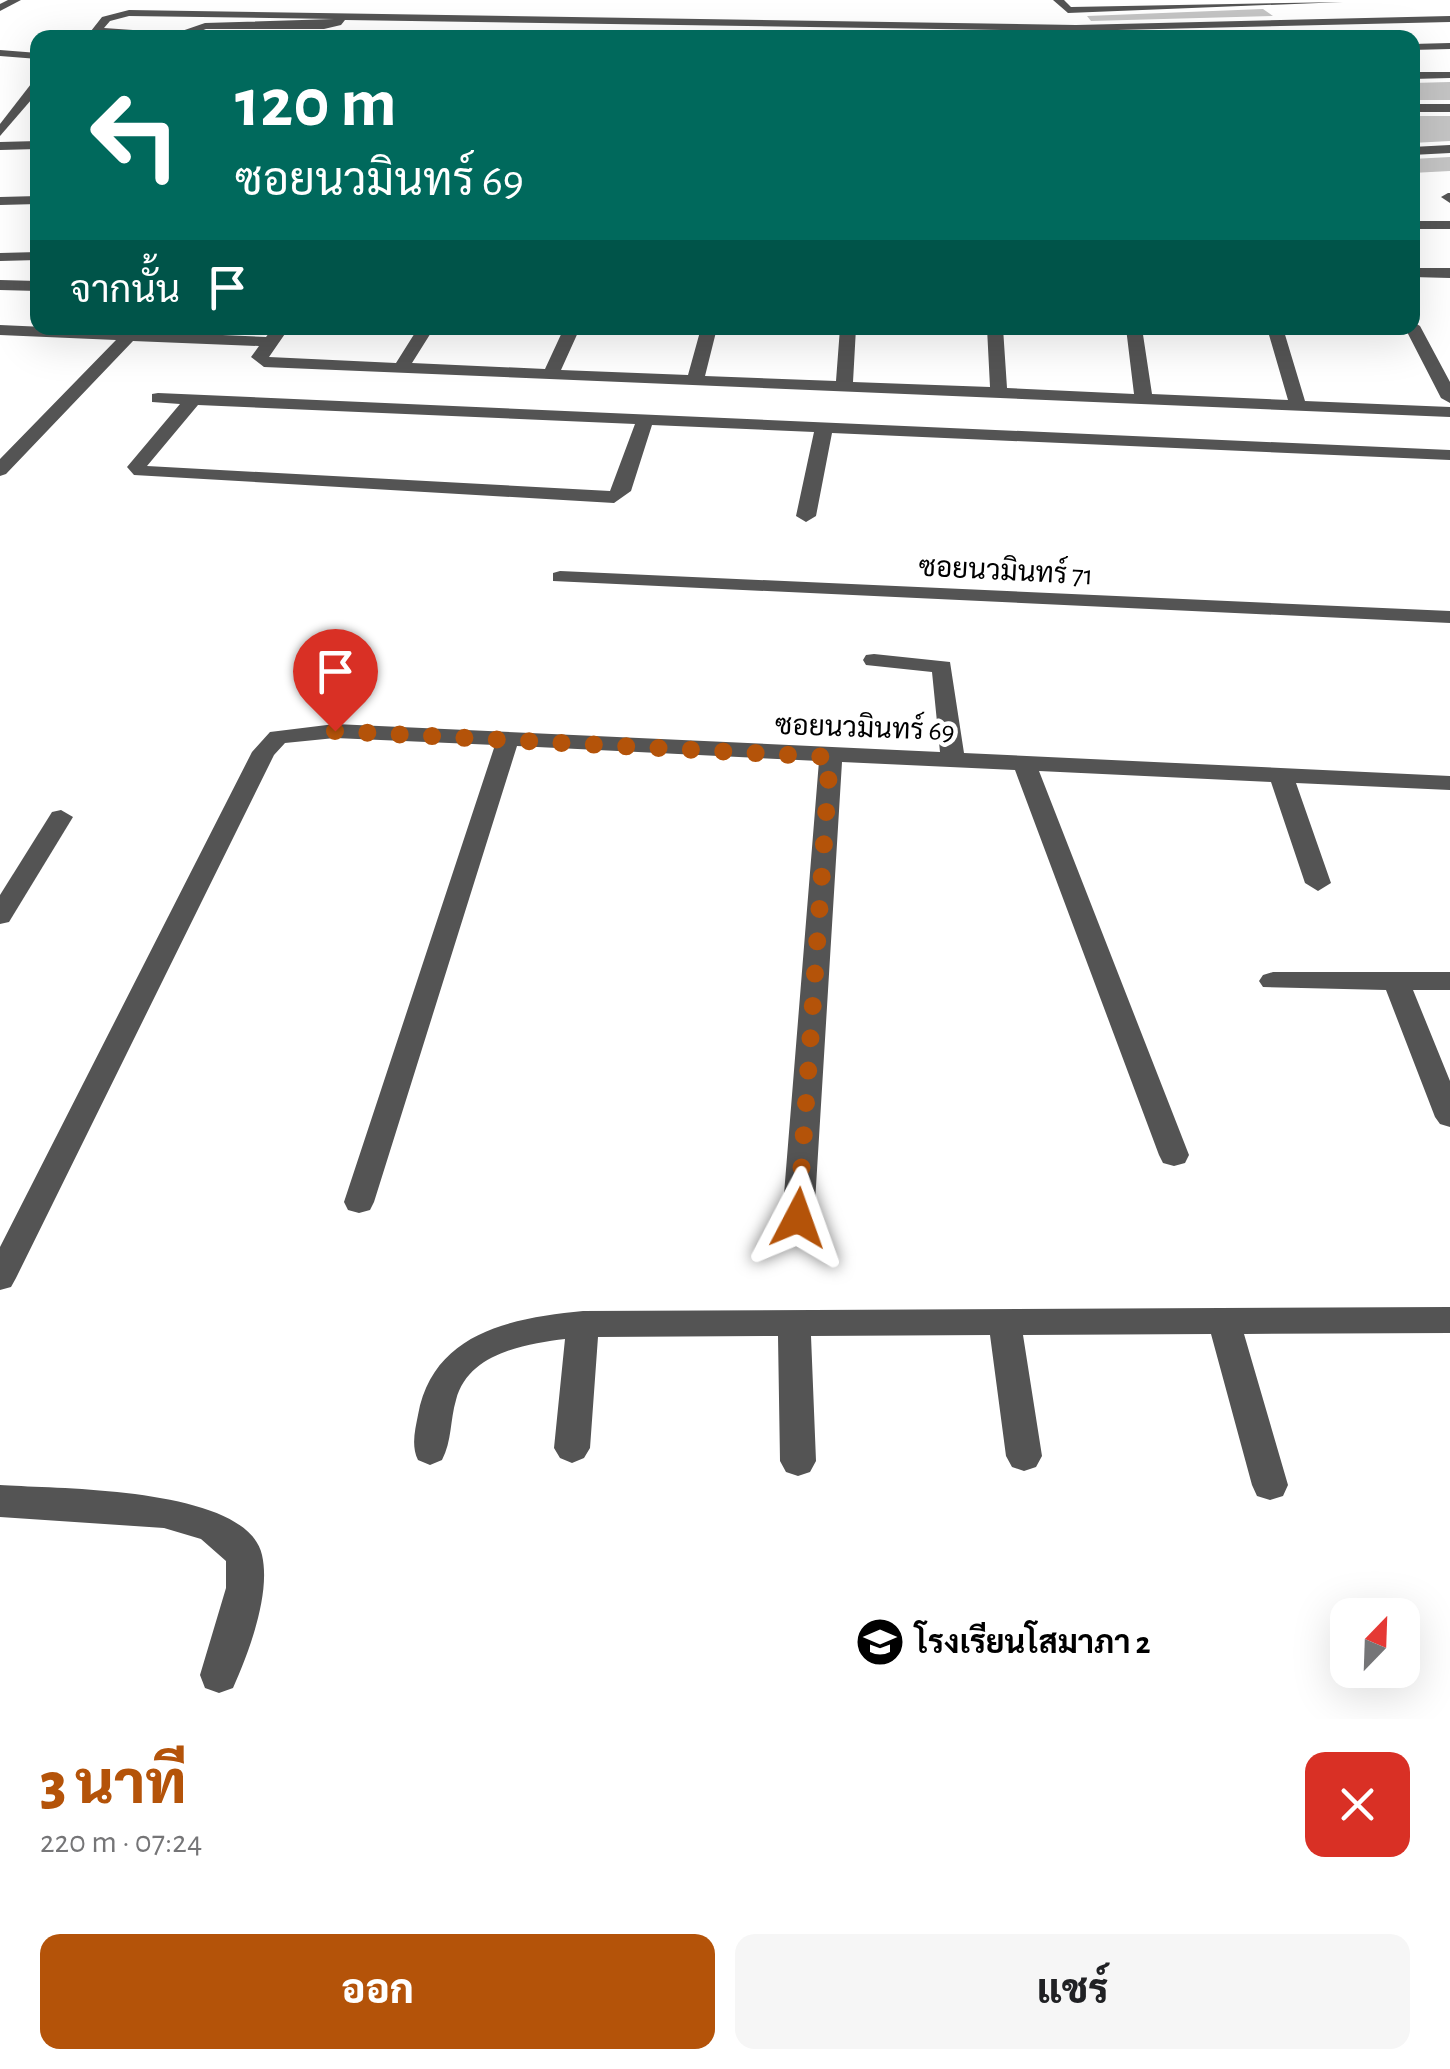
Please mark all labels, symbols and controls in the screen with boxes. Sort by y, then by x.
text: 120 m [235,69,397,139]
icon: left [70,70,200,200]
text: ซอยนวมินทร์ 69 [235,159,524,204]
icon: arrive [200,260,255,315]
text: จากนั้น [70,272,180,310]
street label: ซอยนวมินทร์ 71 [918,546,1094,591]
pin [293,629,378,732]
icon: arrive [308,644,363,699]
street label: ซอยนวมินทร์ 69 [775,705,956,746]
position arrow [746,1166,850,1270]
north arrow [1330,1598,1420,1688]
map controls [1330,1598,1420,1688]
school or university icon: โรงเรียนโสมาภา 2 [854,1616,906,1668]
place label: โรงเรียนโสมาภา 2 [913,1620,1151,1659]
button: close [1305,1752,1410,1857]
text: 3 นาที [40,1755,187,1815]
text: 220 m · 07:24 [40,1826,202,1858]
button: ออก [40,1934,715,2049]
button: แชร์ [735,1934,1410,2049]

